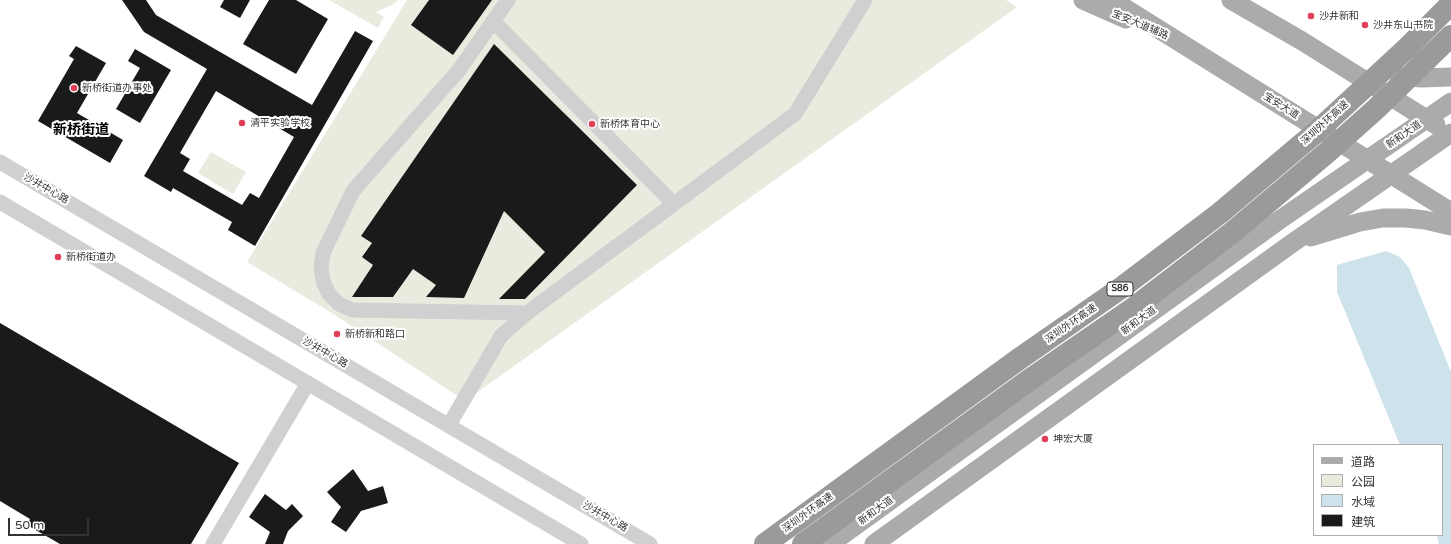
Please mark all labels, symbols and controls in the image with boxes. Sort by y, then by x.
street label: 宝安大道辅路 [1110,8,1170,42]
place label: 沙井新和 [1319,10,1359,22]
marker: 沙井新和 [1306,11,1316,21]
place label: 沙井东山书院 [1373,19,1433,31]
marker: 沙井东山书院 [1360,20,1370,30]
place label: 新桥街道办事处 [82,82,152,94]
marker: 新桥街道办事处 [69,83,79,93]
street label: 宝安大道 [1261,90,1301,122]
street label: 深圳外环高速 [1299,98,1351,148]
place label: 清平实验学校 [250,117,310,129]
marker: 清平实验学校 [237,118,247,128]
place label: 新桥体育中心 [600,118,660,130]
marker: 新桥体育中心 [587,119,597,129]
street label: 新和大道 [1384,119,1424,151]
district label: 新桥街道 [53,122,109,138]
street label: 沙井中心路 [21,171,71,207]
place label: 新桥街道办 [66,251,116,263]
marker: 新桥街道办 [53,252,63,262]
road number: S86 [1107,282,1133,296]
street label: 深圳外环高速 [1043,302,1099,346]
street label: 新和大道 [1119,304,1159,338]
place label: 新桥新和路口 [345,328,405,340]
marker: 新桥新和路口 [332,329,342,339]
street label: 沙井中心路 [300,335,350,371]
place label: 坤宏大厦 [1053,433,1093,445]
marker: 坤宏大厦 [1040,434,1050,444]
legend [1313,444,1443,536]
text: 道路 [1351,455,1375,469]
text: 公园 [1351,475,1375,489]
street label: 深圳外环高速 [780,491,836,535]
street label: 新和大道 [856,494,896,528]
text: 水域 [1351,495,1375,509]
street label: 沙井中心路 [580,499,630,535]
scale bar [10,510,91,536]
text: 建筑 [1351,515,1375,529]
text: 50 m [15,518,44,532]

